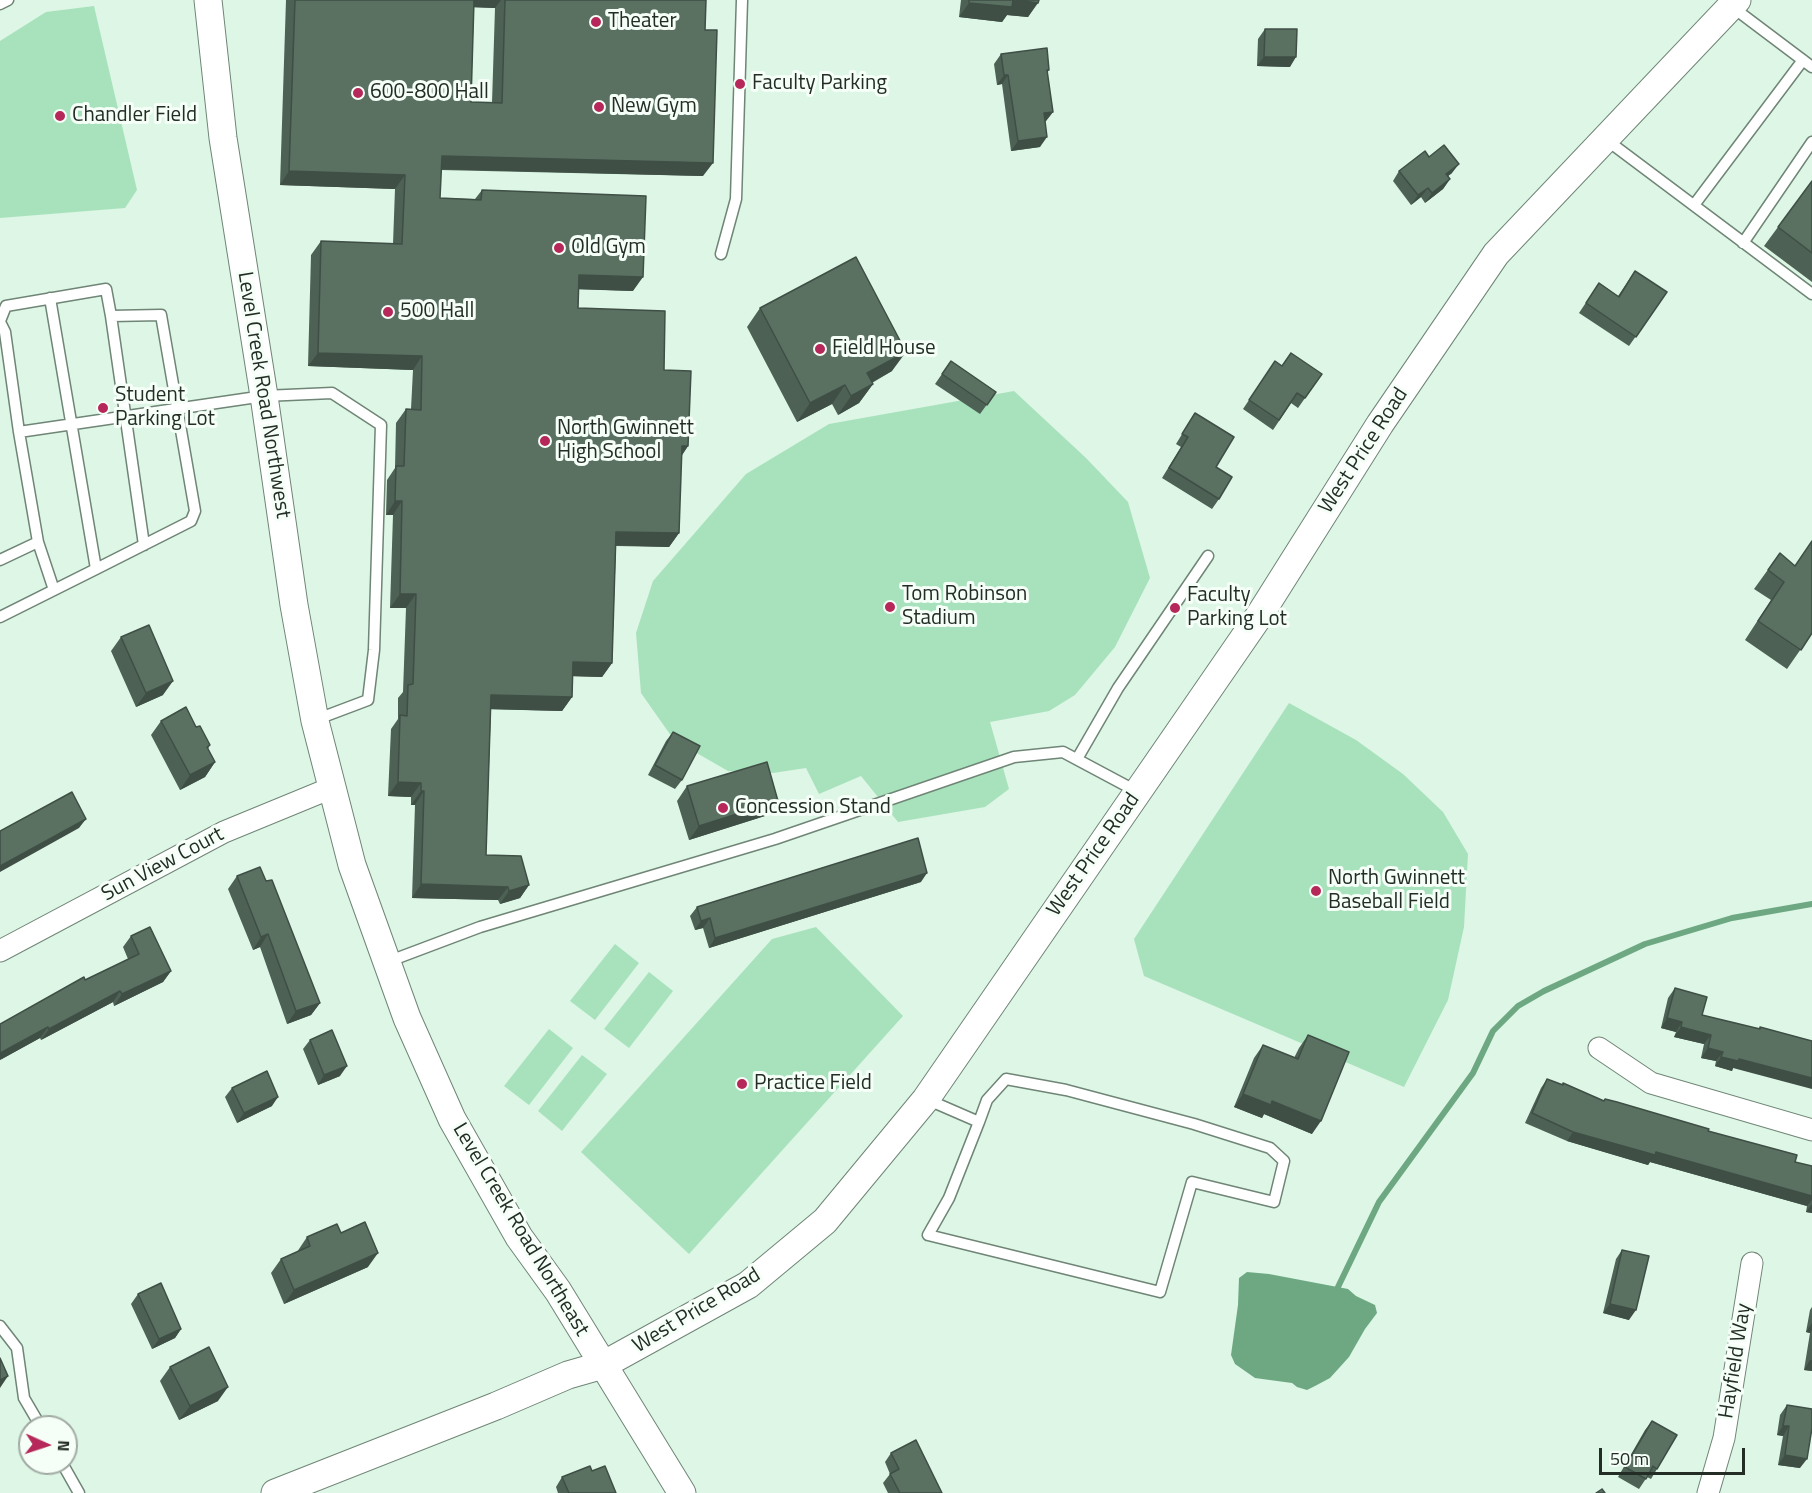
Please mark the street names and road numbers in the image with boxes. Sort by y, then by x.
street label: Level Creek Road Northwest [231,270,295,520]
street label: West Price Road [1314,384,1414,518]
street label: West Price Road [1042,789,1146,921]
street label: Sun View Court [98,822,228,908]
street label: Level Creek Road Northeast [446,1119,594,1341]
street label: West Price Road [629,1263,765,1359]
street label: Hayfield Way [1714,1302,1758,1420]

